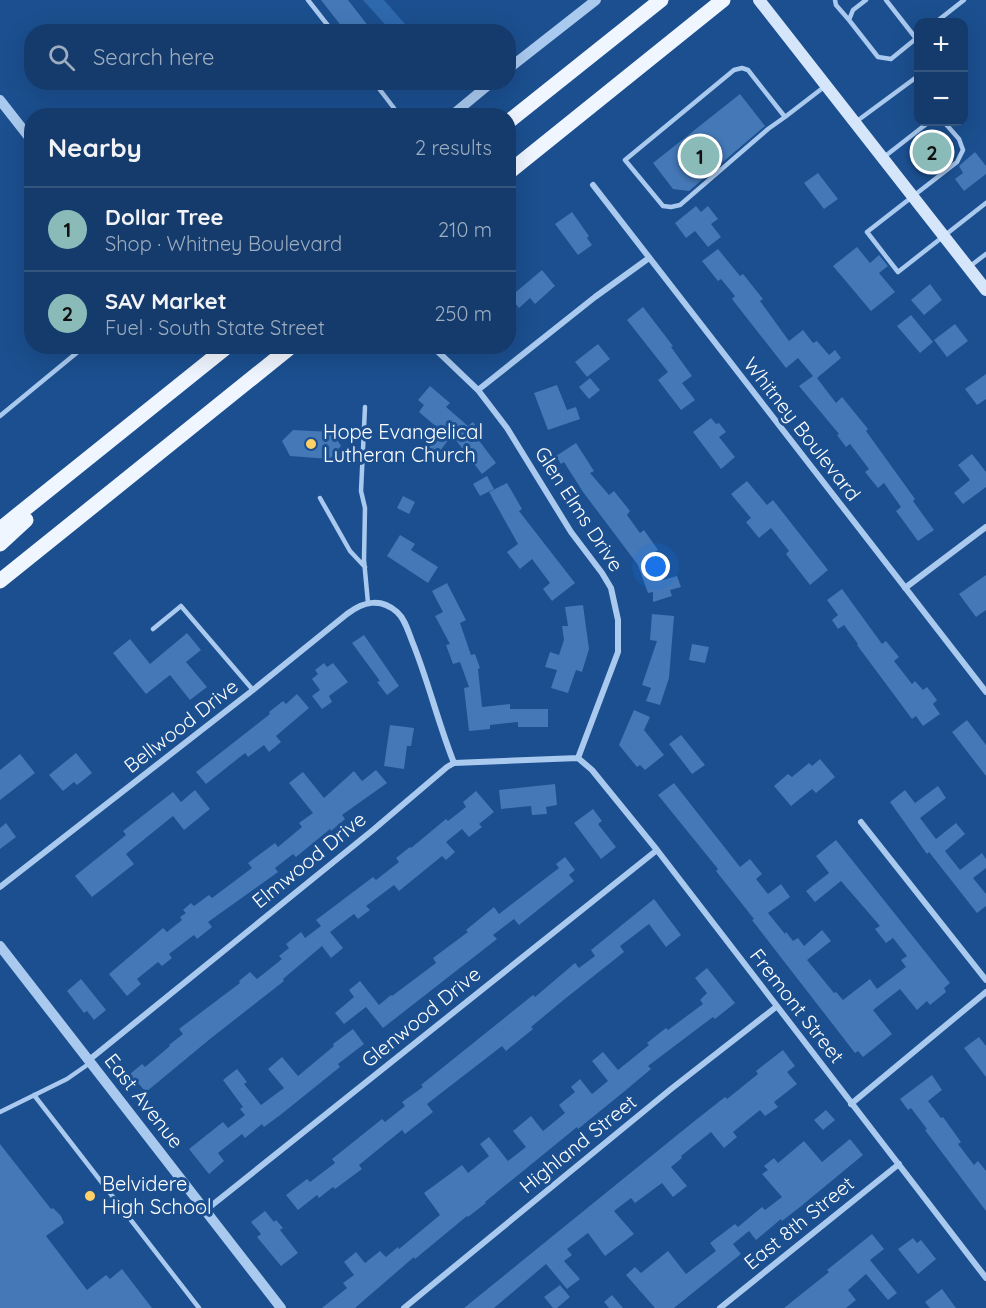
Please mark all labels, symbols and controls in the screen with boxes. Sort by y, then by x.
map controls [914,18,968,126]
button: + [914,18,968,72]
search box [24,24,516,90]
icon: search [45,41,78,74]
text: Search here [93,43,214,71]
button: − [914,72,968,126]
pin: 2 [912,130,952,174]
text: Nearby [48,131,142,164]
pin: 1 [680,134,720,178]
text: 2 results [415,135,492,160]
text: Dollar Tree [105,203,224,231]
text: 1 [64,217,71,242]
text: 210 m [438,217,492,242]
text: Shop · Whitney Boulevard [105,231,342,256]
text: SAV Market [105,287,227,315]
text: 2 [62,301,73,326]
text: 250 m [434,301,492,326]
text: Fuel · South State Street [105,315,325,340]
street label: Whitney Boulevard [739,352,866,506]
place label: Hope Evangelical Lutheran Church [323,419,483,467]
marker: Hope Evangelical Lutheran Church [304,437,318,451]
street label: Glen Elms Drive [530,442,629,576]
your location [641,552,670,581]
street label: Bellwood Drive [119,673,243,778]
street label: Elmwood Drive [247,806,371,913]
street label: Fremont Street [745,943,850,1068]
street label: Glenwood Drive [356,961,485,1072]
street label: East Avenue [100,1048,189,1153]
street label: Highland Street [514,1089,641,1198]
place label: Belvidere High School [102,1171,212,1219]
street label: East 8th Street [739,1171,859,1275]
marker: Belvidere High School [83,1189,97,1203]

